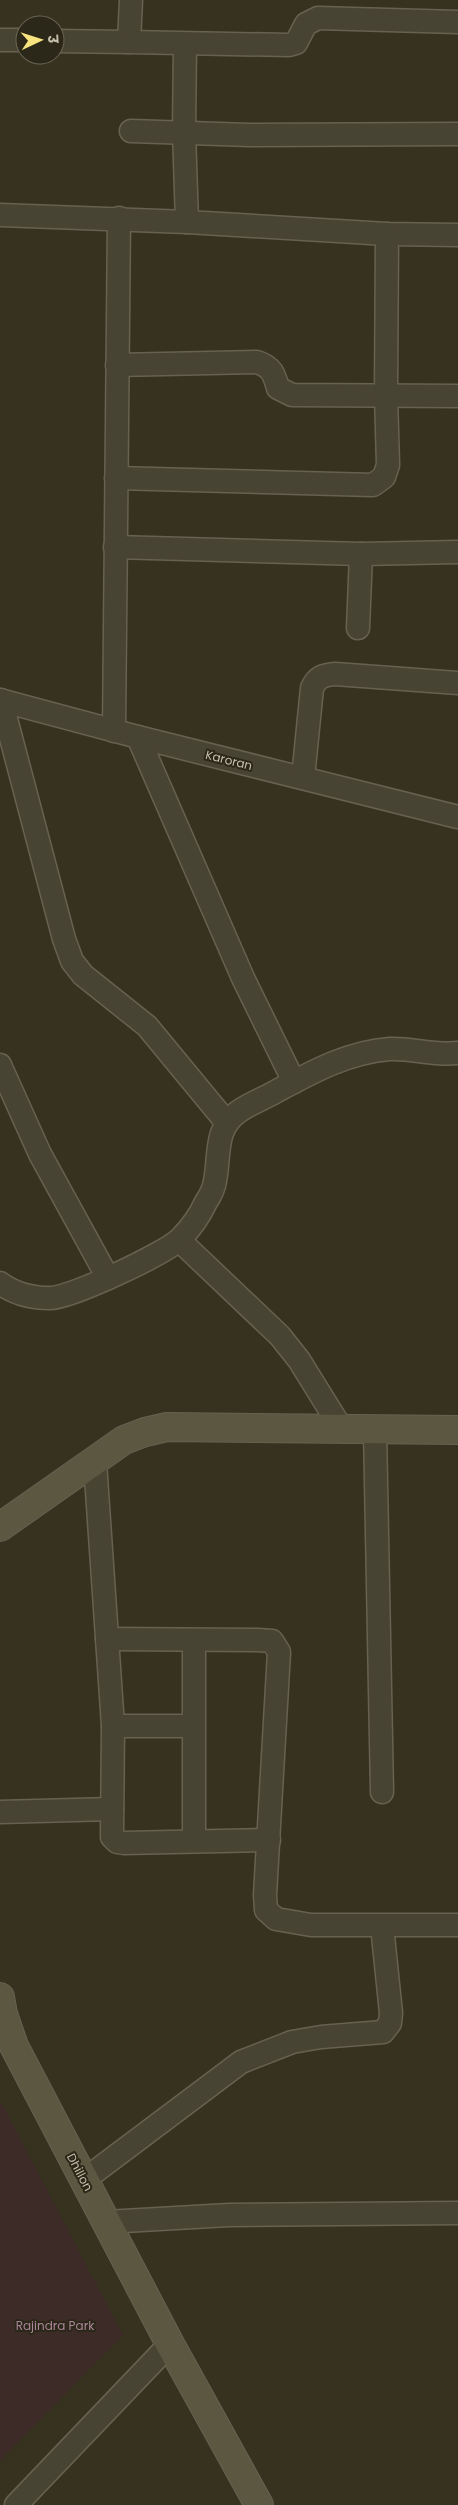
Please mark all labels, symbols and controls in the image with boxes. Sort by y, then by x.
north arrow [15,15,65,65]
text: उ [43,33,63,45]
street label: Karoran [204,746,254,774]
street label: Dhillon [63,2150,97,2194]
park label: Rajindra Park [16,2317,95,2334]

